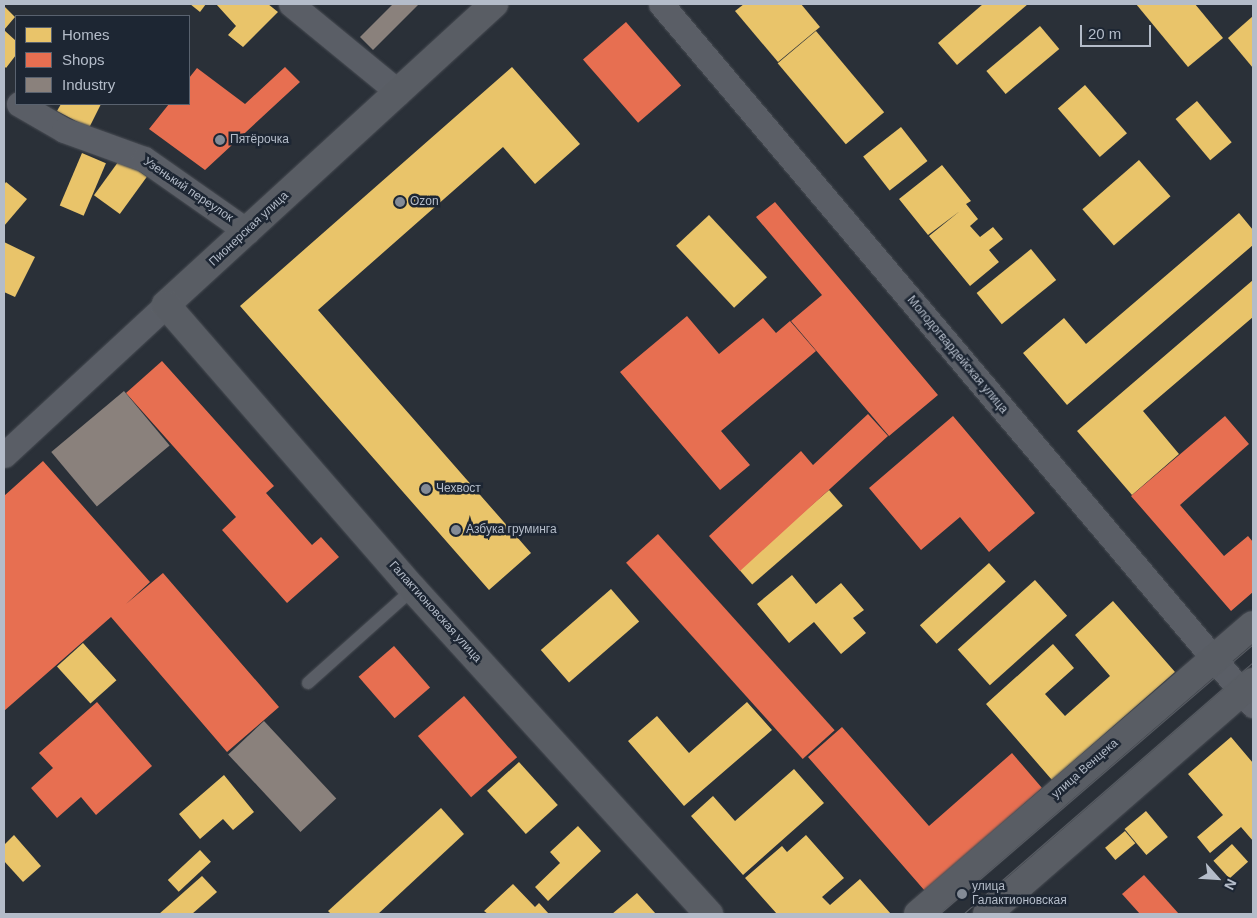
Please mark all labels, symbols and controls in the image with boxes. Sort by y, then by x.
legend [15,15,190,105]
scale bar [1082,15,1153,47]
text: 20 m [1088,25,1121,42]
text: Homes [62,26,110,43]
text: Shops [62,51,105,68]
text: Industry [62,76,115,93]
place label: Пятёрочка [230,133,289,147]
marker: Пятёрочка [214,134,226,146]
street label: Узенький переулок [140,155,236,225]
street label: Пионерская улица [206,189,292,269]
place label: Ozon [410,195,439,209]
marker: Ozon [394,196,406,208]
street label: Молодогвардейская улица [904,293,1010,417]
place label: Чехвост [436,482,481,496]
marker: Чехвост [420,483,432,495]
place label: Азбука груминга [466,523,557,537]
marker: Азбука груминга [450,524,462,536]
street label: Галактионовская улица [386,559,484,665]
street label: улица Венцека [1049,736,1121,802]
north arrow [1192,853,1242,903]
text: N [1221,877,1240,893]
place label: улица Галактионовская [972,880,1067,908]
marker: улица Галактионовская [956,888,968,900]

